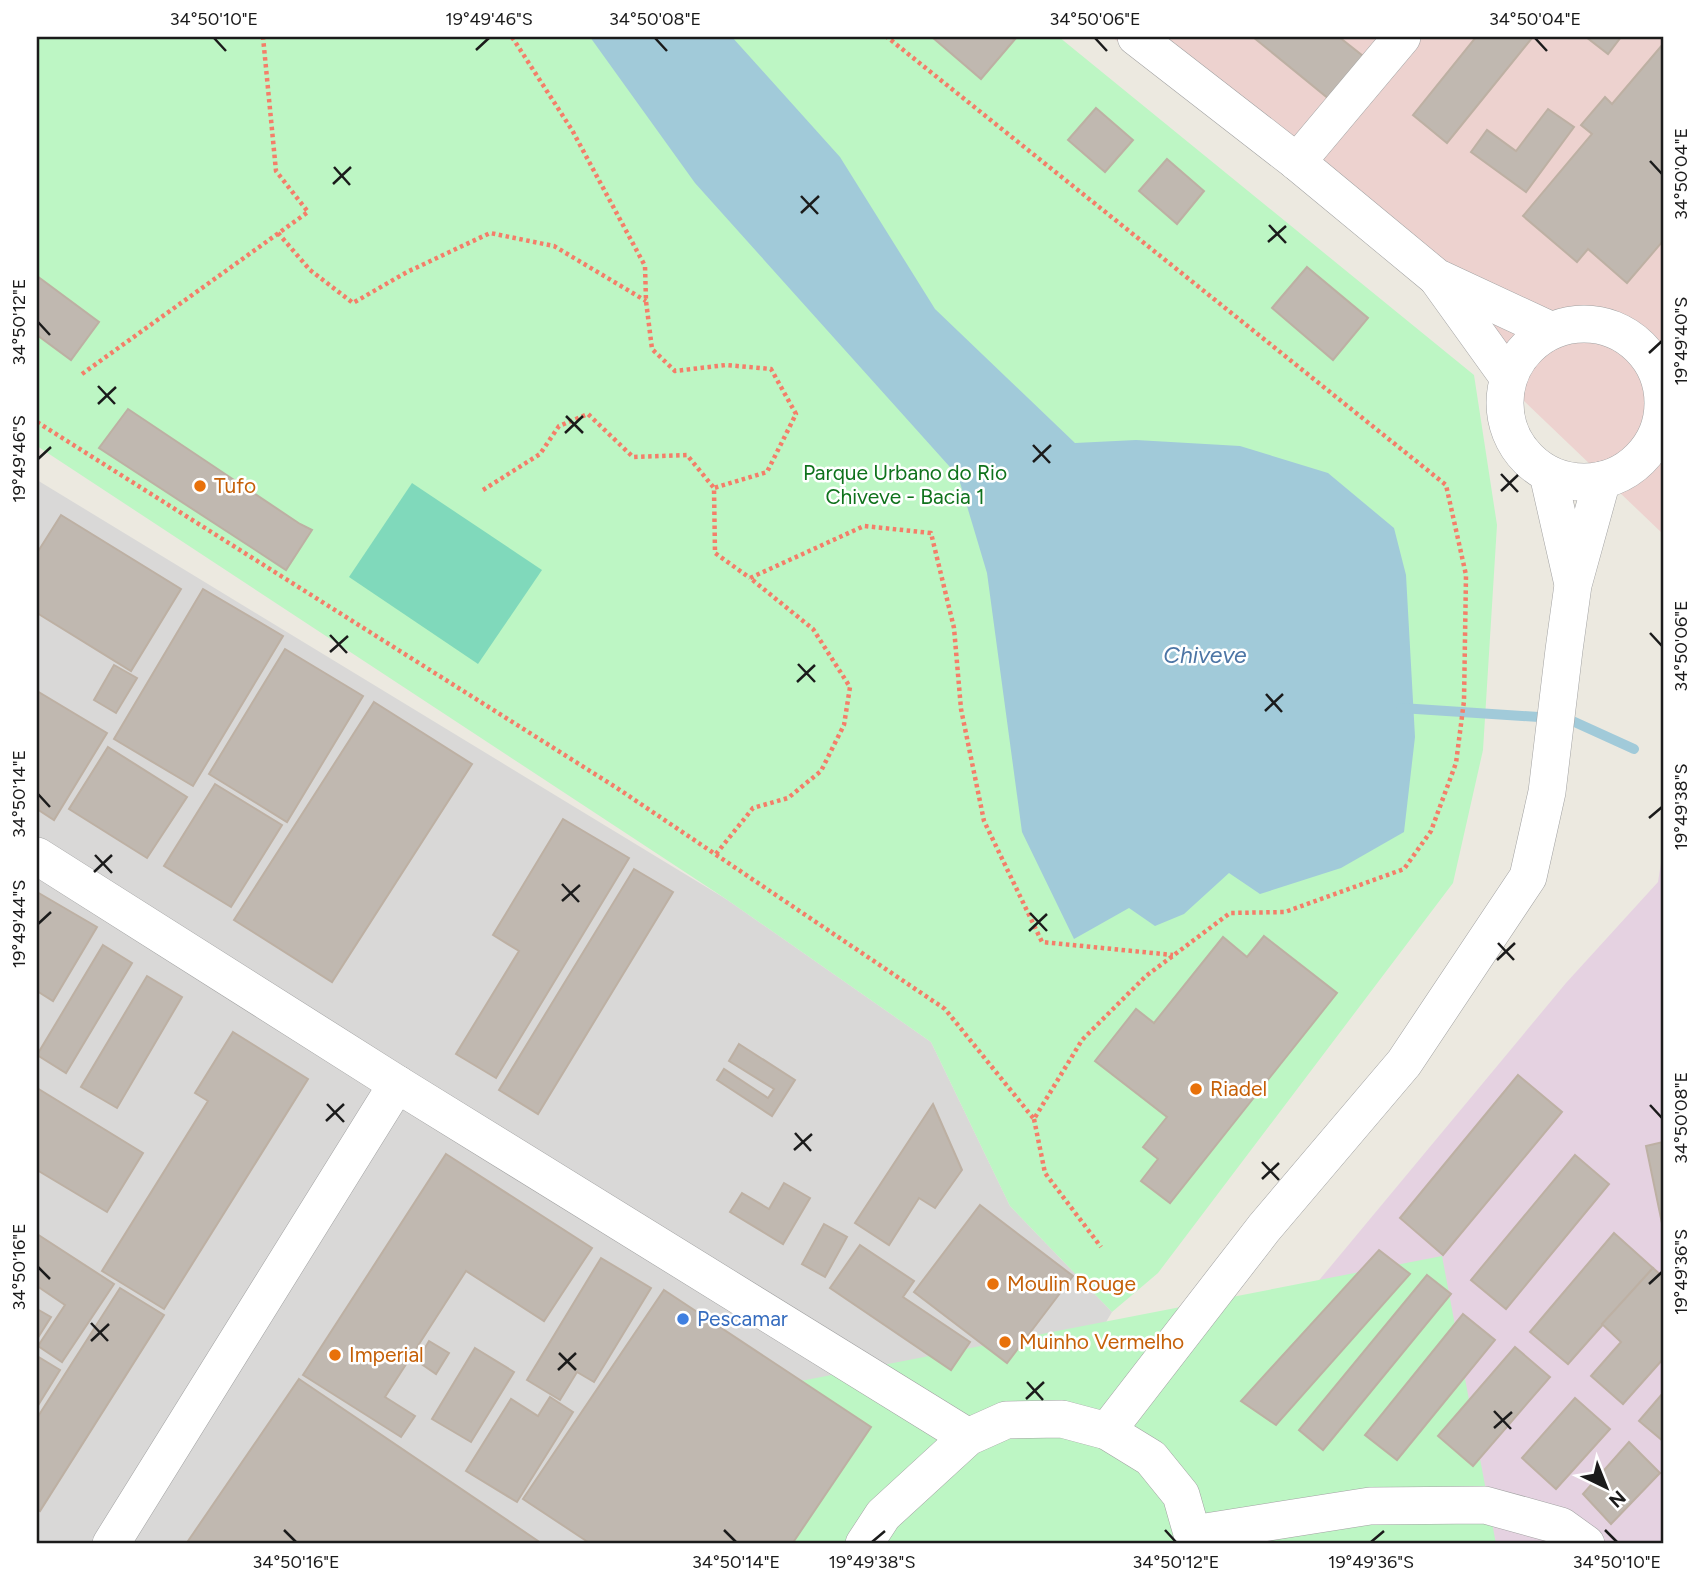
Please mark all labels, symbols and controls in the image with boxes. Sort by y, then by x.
text: 34°50'10"E [170,8,258,30]
text: 19°49'46"S [445,8,533,30]
text: 34°50'08"E [609,8,701,30]
text: 34°50'06"E [1049,8,1141,30]
text: 34°50'04"E [1489,8,1581,30]
text: 34°50'04"E [1670,128,1692,220]
text: 34°50'12"E [8,278,30,366]
text: 19°49'40"S [1670,297,1692,385]
text: 19°49'46"S [8,415,30,503]
park label: Parque Urbano do Rio Chiveve - Bacia 1 [803,460,1007,509]
place label: Tufo [214,473,256,498]
marker: Tufo [192,478,208,494]
text: 34°50'06"E [1670,600,1692,692]
water label: Chiveve [1163,641,1247,669]
text: 34°50'14"E [8,750,30,838]
text: 19°49'38"S [1670,764,1692,850]
text: 19°49'44"S [8,880,30,968]
text: 34°50'08"E [1670,1072,1692,1164]
place label: Riadel [1210,1076,1267,1101]
marker: Riadel [1188,1081,1204,1097]
text: 34°50'16"E [8,1223,30,1311]
text: 19°49'36"S [1670,1229,1692,1315]
place label: Moulin Rouge [1007,1271,1136,1296]
marker: Moulin Rouge [985,1276,1001,1292]
place label: Pescamar [697,1306,788,1331]
marker: Pescamar [675,1311,691,1327]
place label: Muinho Vermelho [1019,1329,1184,1354]
marker: Muinho Vermelho [997,1334,1013,1350]
place label: Imperial [349,1342,424,1367]
marker: Imperial [327,1347,343,1363]
north arrow [1570,1452,1640,1522]
text: N [1604,1486,1630,1512]
text: 34°50'16"E [252,1551,340,1573]
text: 34°50'14"E [692,1551,780,1573]
text: 19°49'38"S [829,1551,915,1573]
text: 34°50'12"E [1132,1551,1220,1573]
text: 19°49'36"S [1328,1551,1414,1573]
text: 34°50'10"E [1573,1551,1661,1573]

